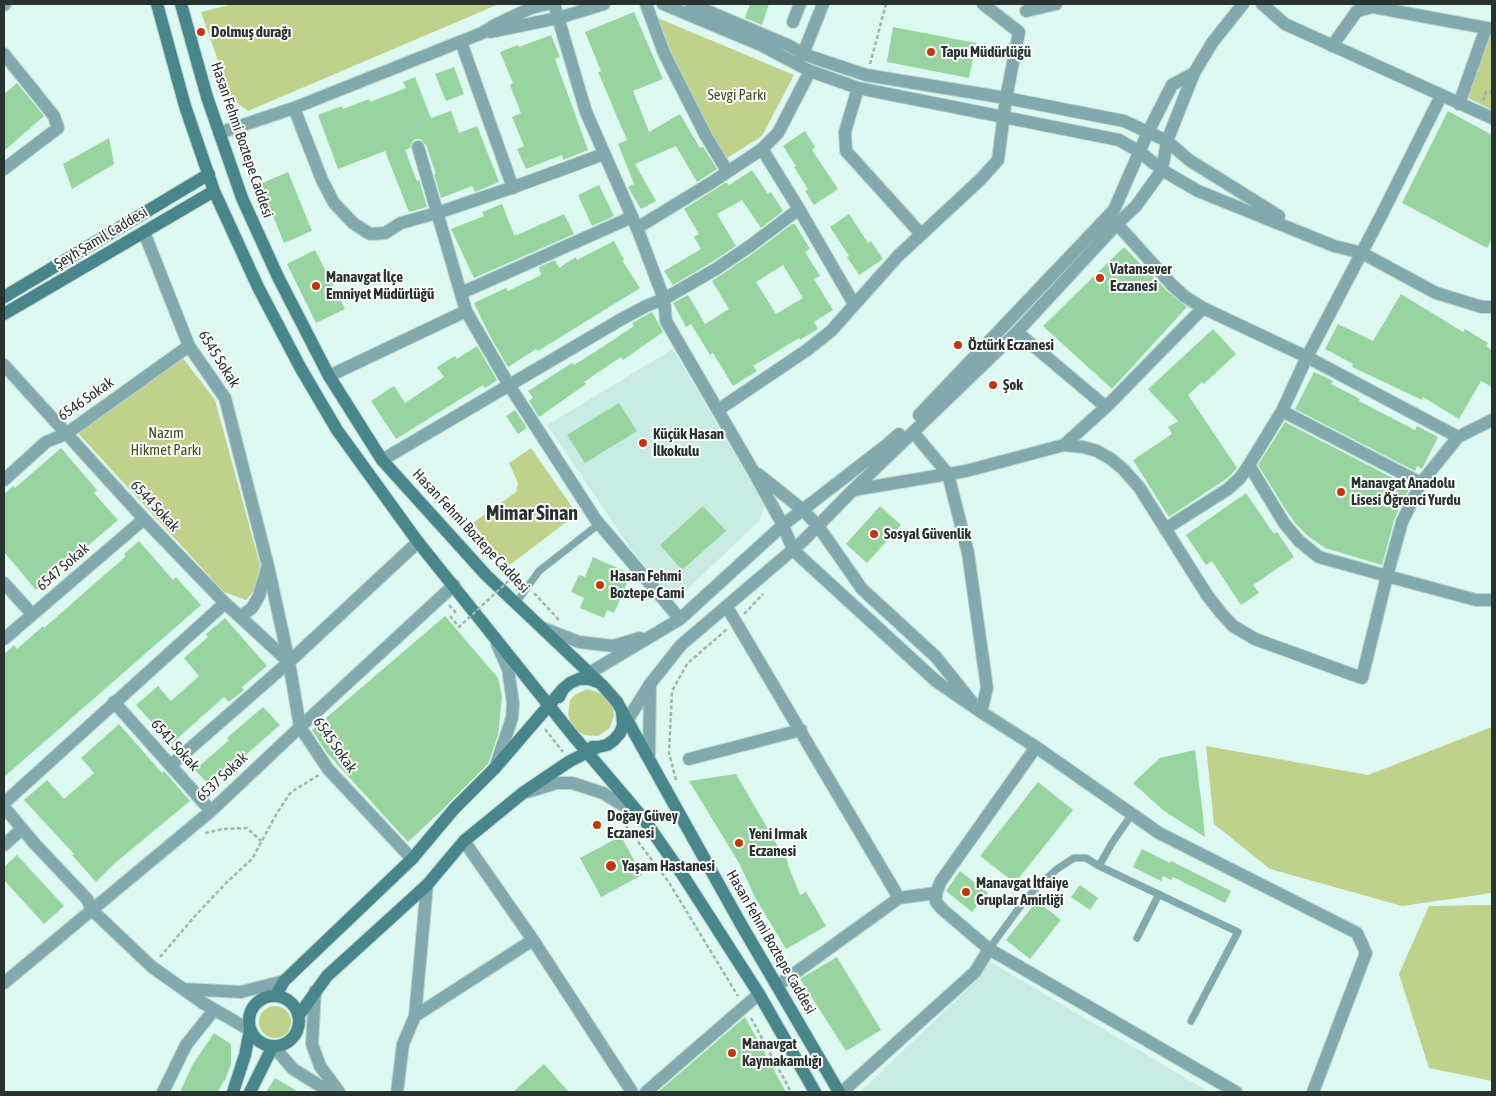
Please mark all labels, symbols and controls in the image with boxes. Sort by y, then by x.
place label: Dolmuş durağı [211,23,291,41]
marker: Dolmuş durağı [195,26,207,38]
place label: Tapu Müdürlüğü [941,43,1031,61]
marker: Tapu Müdürlüğü [925,46,937,58]
street label: Hasan Fehmi Boztepe Caddesi [207,60,277,220]
park label: Sevgi Parkı [707,86,767,104]
street label: Şeyh Şamil Caddesi [51,203,151,273]
place label: Vatansever Eczanesi [1110,260,1172,295]
place label: Manavgat İlçe Emniyet Müdürlüğü [326,268,434,303]
marker: Vatansever Eczanesi [1094,272,1106,284]
marker: Manavgat İlçe Emniyet Müdürlüğü [310,280,322,292]
street label: 6545 Sokak [194,327,244,391]
place label: Öztürk Eczanesi [968,336,1054,354]
marker: Öztürk Eczanesi [952,339,964,351]
street label: 6546 Sokak [55,373,117,425]
place label: Şok [1003,376,1023,394]
marker: Şok [987,379,999,391]
park label: Nazım Hikmet Parkı [131,424,201,459]
place label: Küçük Hasan İlkokulu [653,425,724,460]
marker: Küçük Hasan İlkokulu [637,437,649,449]
street label: Hasan Fehmi Boztepe Caddesi [409,465,533,597]
place label: Manavgat Anadolu Lisesi Öğrenci Yurdu [1351,474,1461,509]
street label: 6544 Sokak [127,477,183,535]
marker: Manavgat Anadolu Lisesi Öğrenci Yurdu [1335,486,1347,498]
district label: Mimar Sinan [486,502,578,526]
place label: Sosyal Güvenlik [884,525,971,543]
marker: Sosyal Güvenlik [868,528,880,540]
street label: 6547 Sokak [33,539,93,595]
place label: Hasan Fehmi Boztepe Cami [610,567,684,602]
marker: Hasan Fehmi Boztepe Cami [594,579,606,591]
street label: 6545 Sokak [309,714,361,776]
street label: 6541 Sokak [147,715,203,775]
street label: 6537 Sokak [193,749,251,805]
place label: Doğay Güvey Eczanesi [607,807,678,842]
marker: Doğay Güvey Eczanesi [591,819,603,831]
place label: Yeni Irmak Eczanesi [749,825,807,860]
marker: Yeni Irmak Eczanesi [733,837,745,849]
place label: Yaşam Hastanesi [622,857,715,875]
marker: Yaşam Hastanesi [604,859,618,873]
street label: Hasan Fehmi Boztepe Caddesi [722,867,820,1017]
place label: Manavgat İtfaiye Gruplar Amirliği [976,874,1069,909]
marker: Manavgat İtfaiye Gruplar Amirliği [960,886,972,898]
place label: Manavgat Kaymakamlığı [742,1035,822,1070]
marker: Manavgat Kaymakamlığı [726,1047,738,1059]

